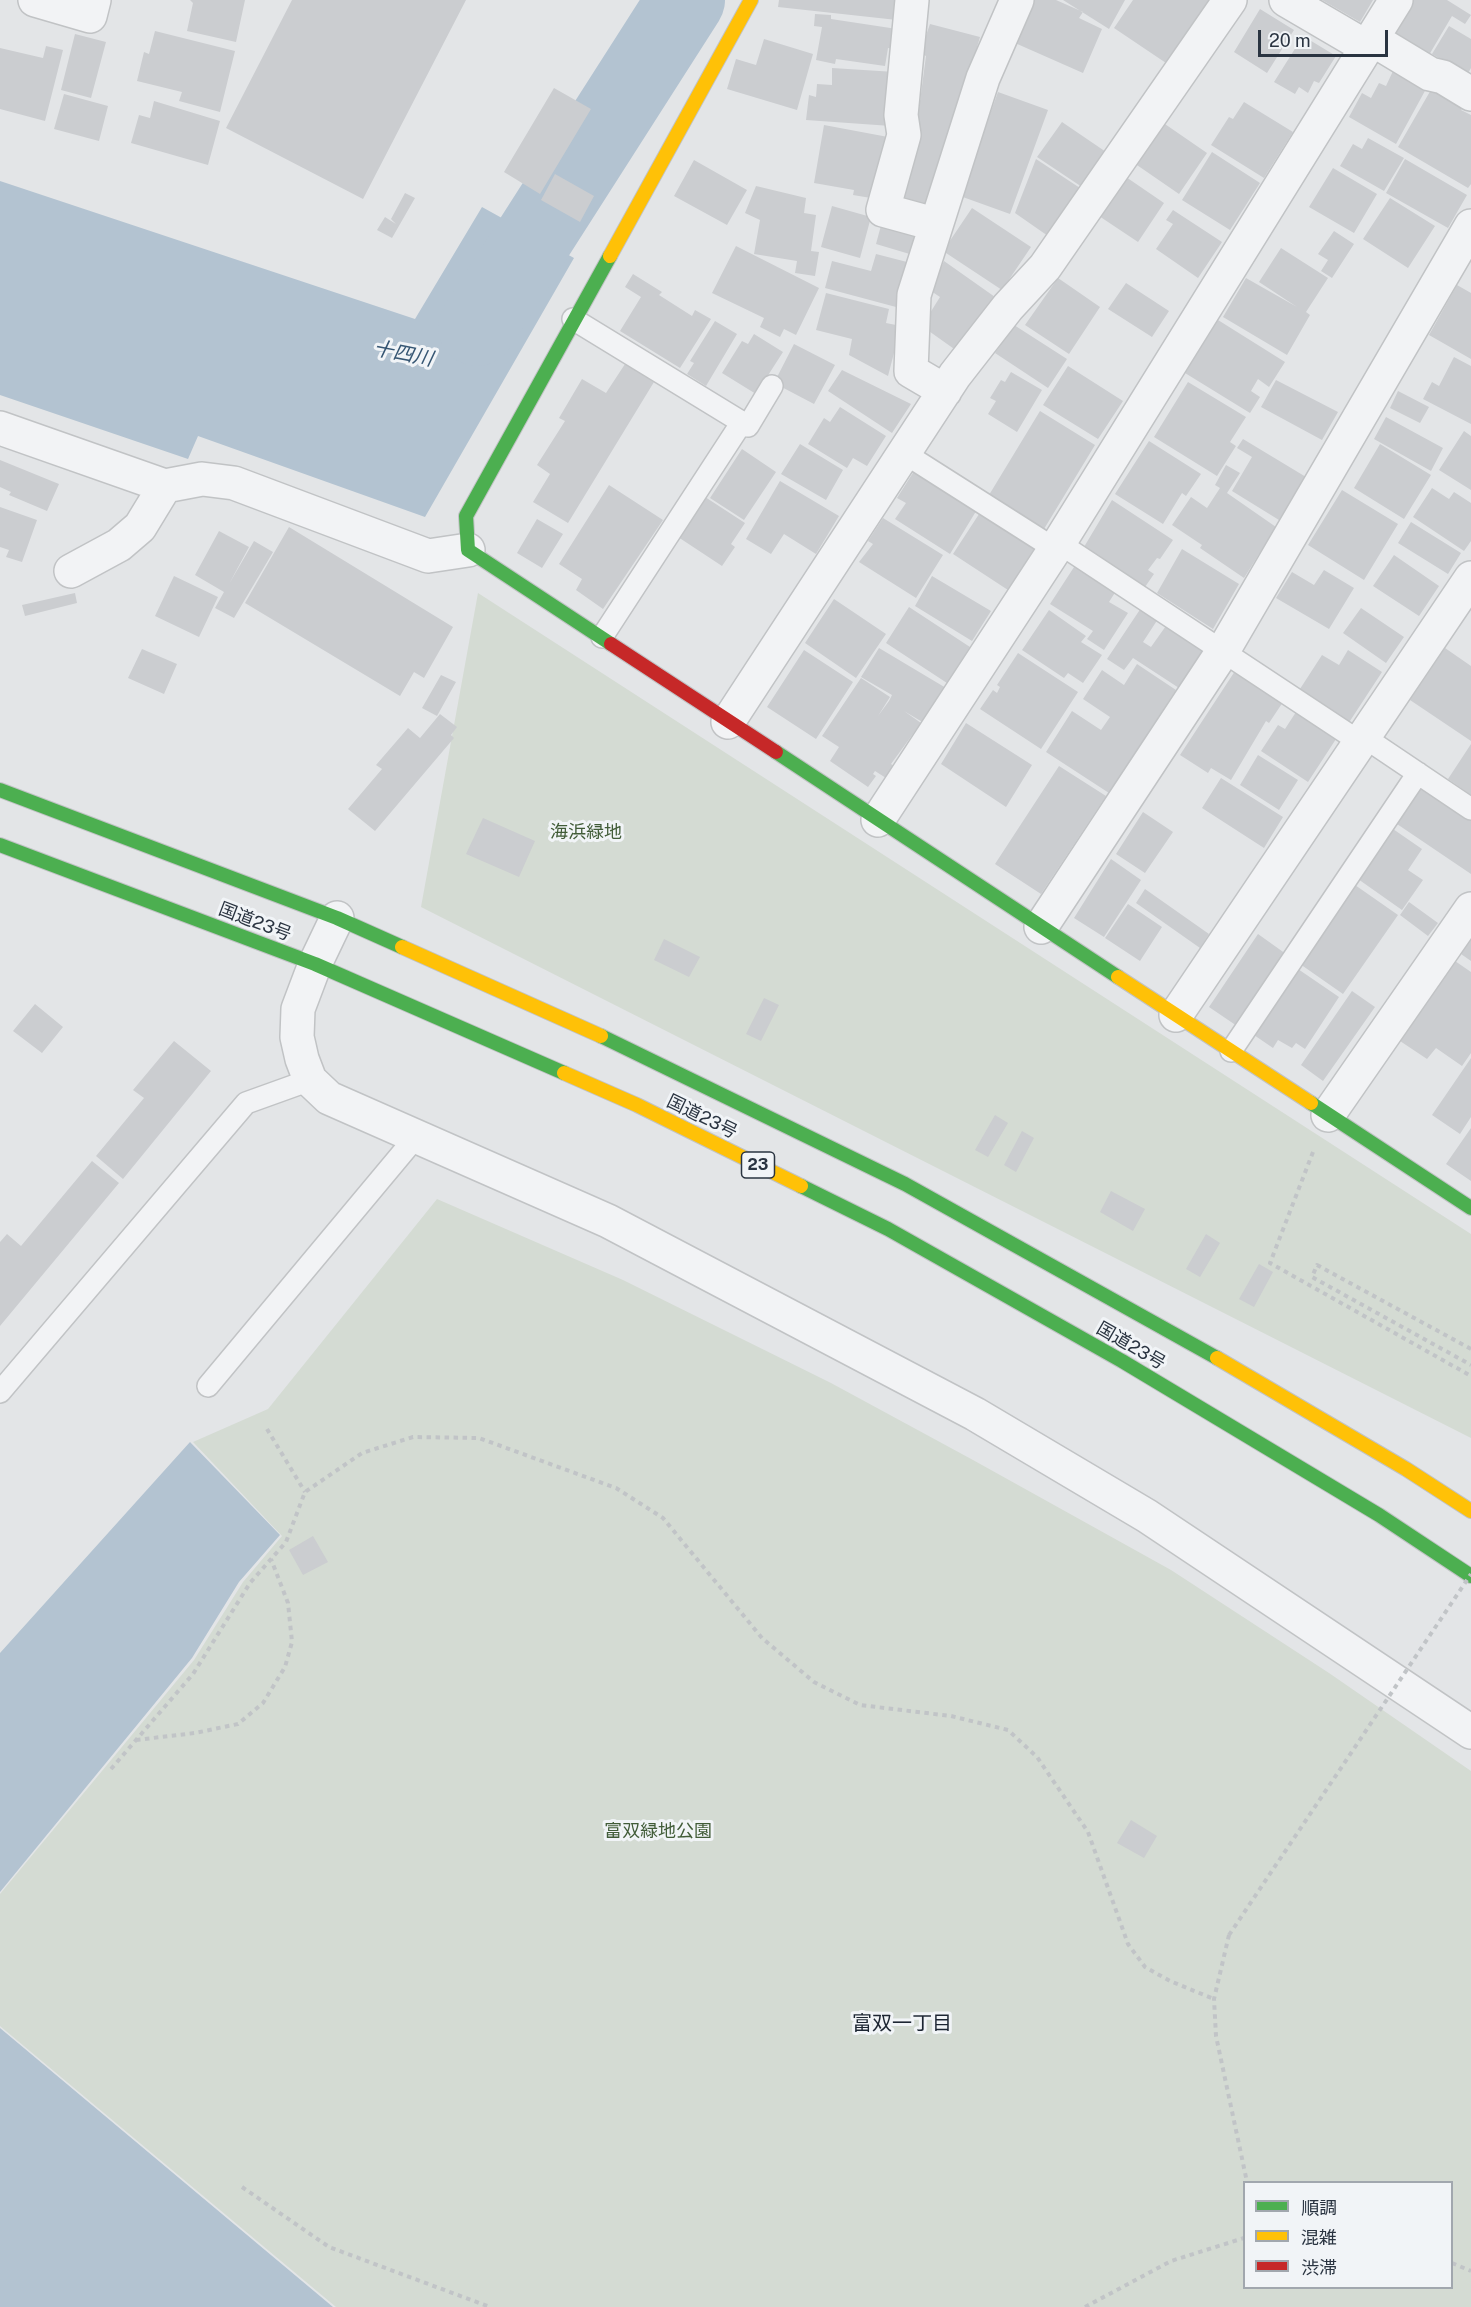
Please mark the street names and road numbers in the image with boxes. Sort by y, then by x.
street label: 国道23号 [216,898,294,946]
street label: 国道23号 [663,1091,741,1143]
road number: 23 [742,1152,774,1178]
street label: 国道23号 [1093,1318,1169,1374]

